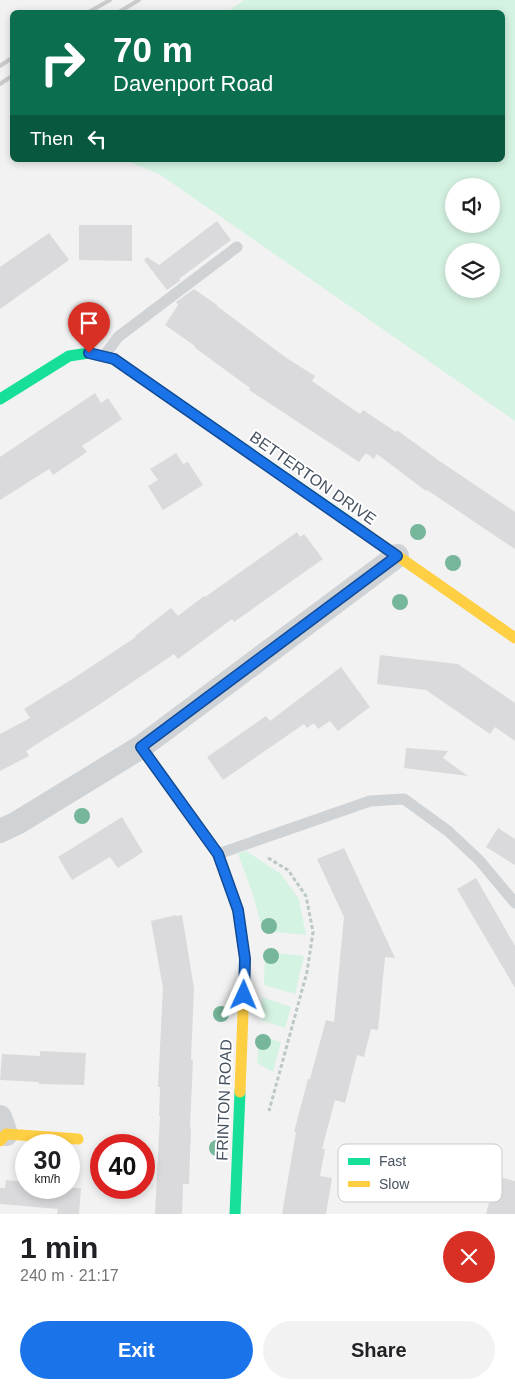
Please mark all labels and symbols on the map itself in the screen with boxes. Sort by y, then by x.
pin [68,302,110,353]
street label: BETTERTON DRIVE [247,428,379,528]
position arrow [217,968,269,1020]
street label: FRINTON ROAD [213,1039,235,1161]
speed limit sign: 40 [90,1134,155,1199]
legend [338,1144,502,1202]
text: Fast [379,1153,406,1169]
text: Slow [379,1176,410,1192]

